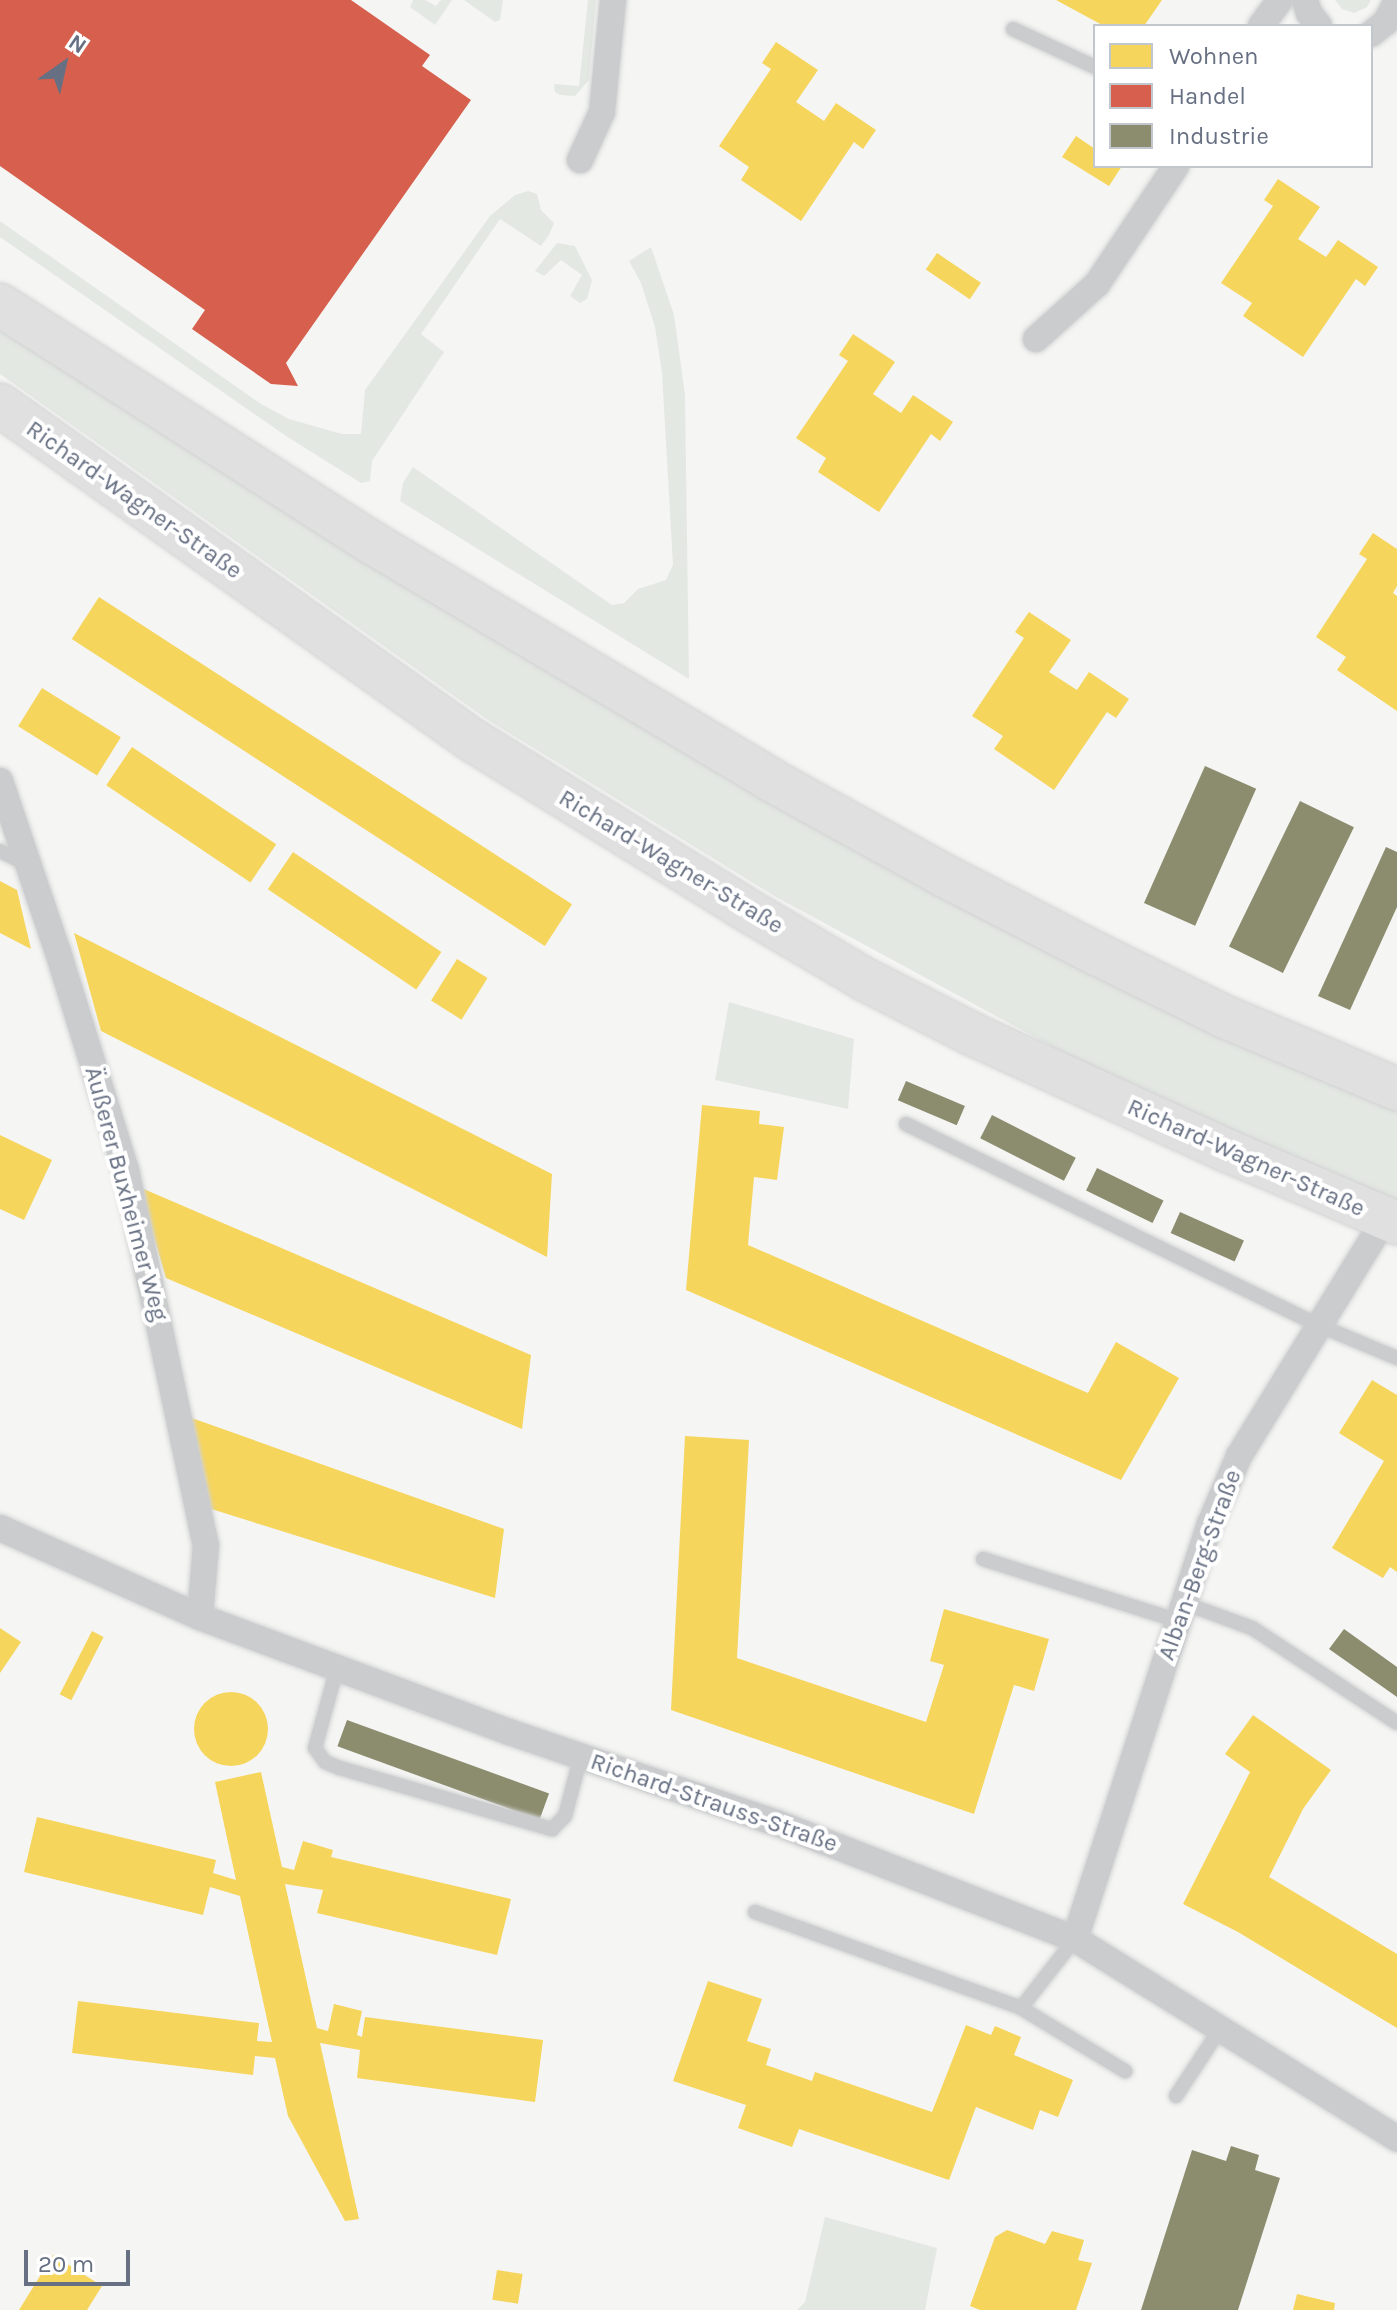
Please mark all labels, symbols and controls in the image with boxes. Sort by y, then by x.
north arrow [24,24,104,104]
legend [1093,24,1373,168]
text: N [64,29,91,59]
text: Wohnen [1169,42,1259,70]
text: Handel [1169,82,1246,110]
text: Industrie [1169,122,1269,150]
street label: Richard-Wagner-Straße [21,415,247,585]
street label: Richard-Wagner-Straße [553,783,789,941]
street label: Äußerer Buxheimer Weg [78,1064,174,1324]
street label: Richard-Wagner-Straße [1123,1093,1369,1223]
street label: Alban-Berg-Straße [1152,1466,1248,1664]
street label: Richard-Strauss-Straße [587,1747,841,1859]
scale bar [28,2234,134,2284]
text: 20 m [38,2250,94,2278]

